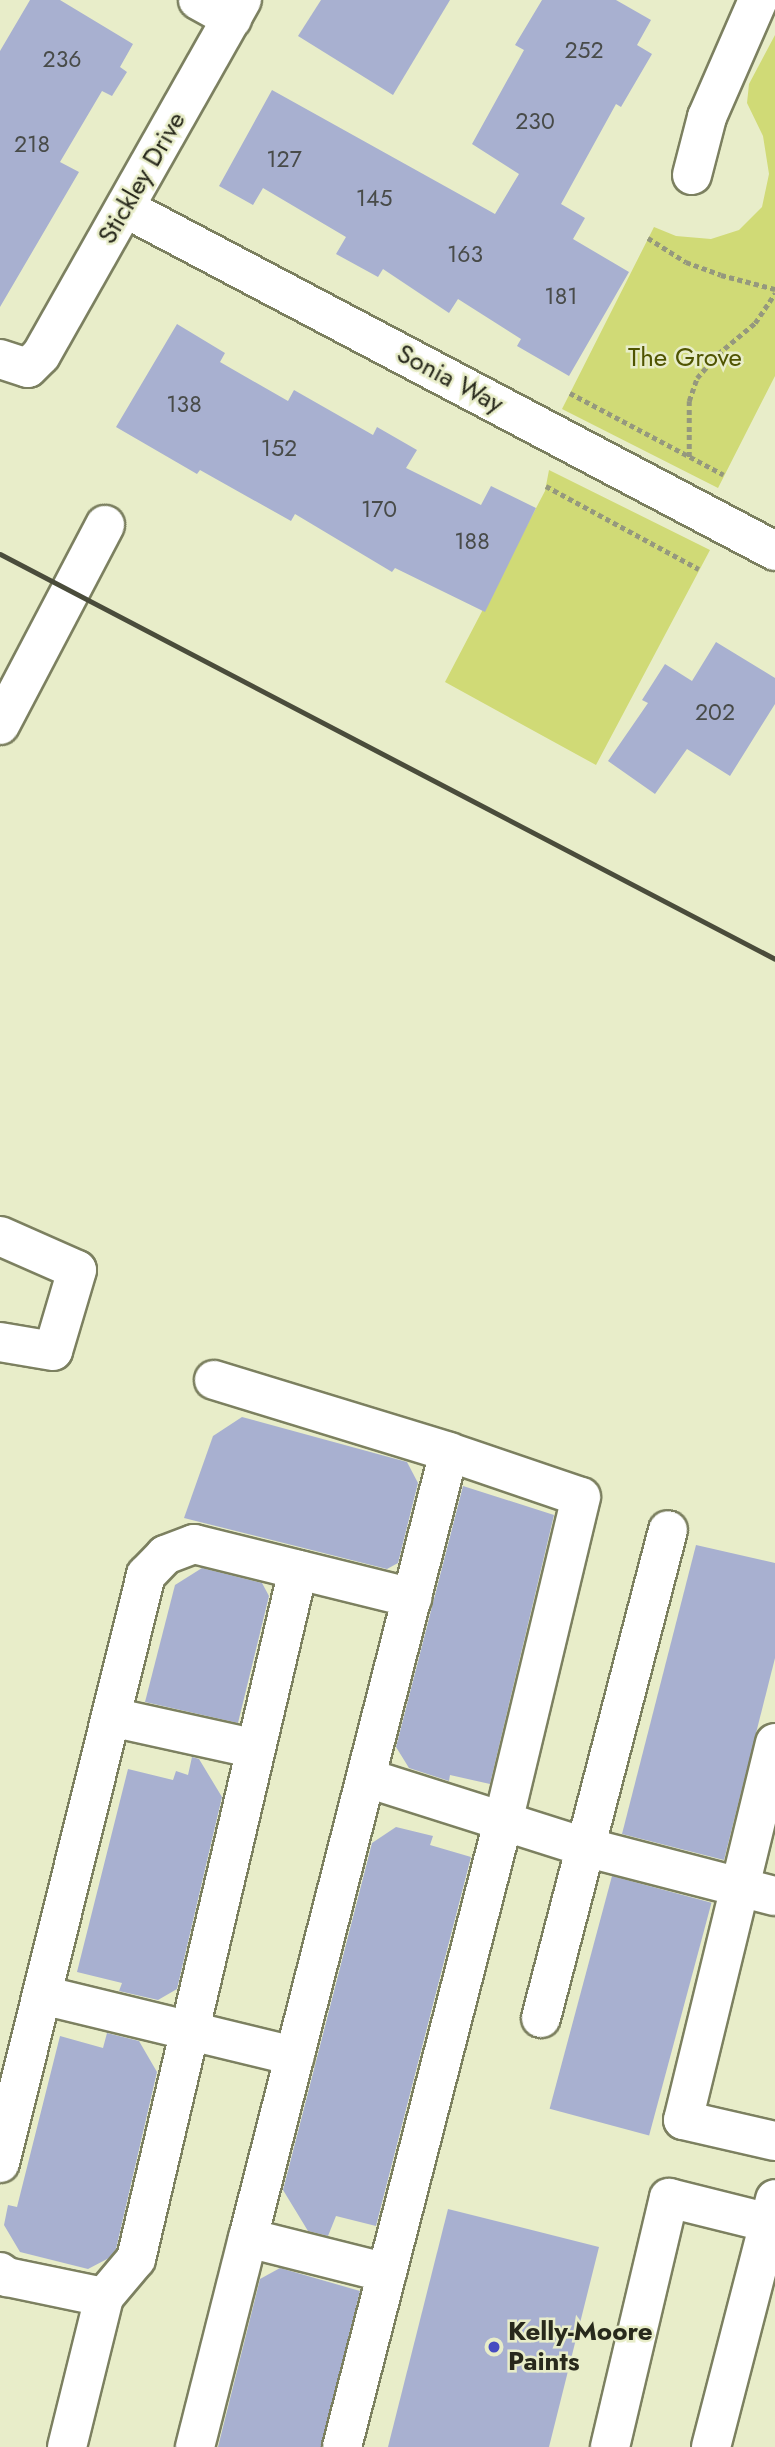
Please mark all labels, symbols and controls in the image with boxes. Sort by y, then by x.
house number: 252 [564,36,604,64]
house number: 236 [43,45,81,73]
street label: Stickley Drive [92,106,192,250]
house number: 230 [515,107,555,135]
house number: 218 [14,130,50,158]
house number: 127 [266,145,302,173]
house number: 145 [356,184,392,212]
house number: 163 [447,240,483,268]
house number: 181 [544,282,578,310]
street label: Sonia Way [391,338,509,420]
park label: The Grove [628,342,742,374]
house number: 138 [166,390,202,418]
house number: 152 [261,434,297,462]
house number: 170 [361,495,397,523]
house number: 188 [454,527,490,555]
house number: 202 [695,698,735,726]
place label: Kelly-Moore Paints [508,2316,653,2378]
marker: Kelly-Moore Paints [486,2339,502,2355]

